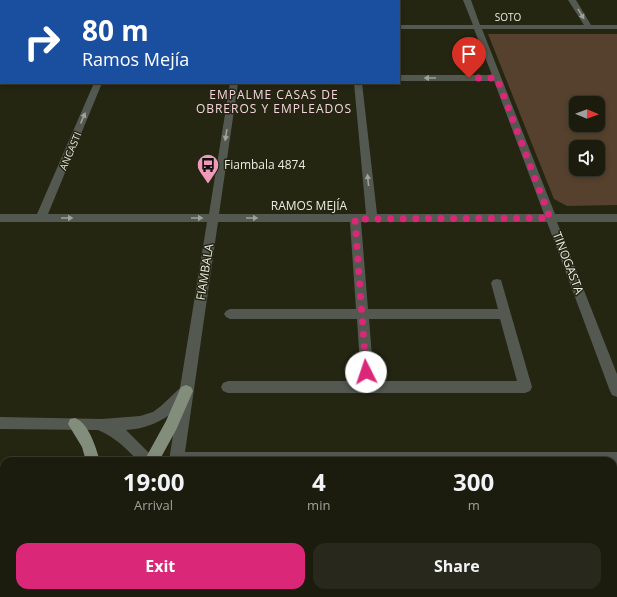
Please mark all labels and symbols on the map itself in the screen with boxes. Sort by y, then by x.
one-way arrow [577,8,584,20]
street label: SOTO [495,10,521,24]
pin [452,37,486,78]
one-way arrow [423,75,436,81]
district label: EMPALME CASAS DE OBREROS Y EMPLEADOS [196,86,352,117]
north arrow [569,96,605,132]
one-way arrow [81,111,87,123]
one-way arrow [223,129,229,141]
street label: ANCASTI [56,130,84,172]
bus stop icon: Fiambala 4874 [195,152,221,185]
place label: Fiambala 4874 [224,156,305,173]
one-way arrow [365,174,371,186]
street label: RAMOS MEJÍA [271,197,348,214]
one-way arrow [61,215,74,221]
one-way arrow [191,215,204,221]
one-way arrow [246,215,259,221]
street label: TINOGASTA [549,229,588,297]
street label: FIAMBALA [192,242,217,301]
position arrow [345,351,387,393]

